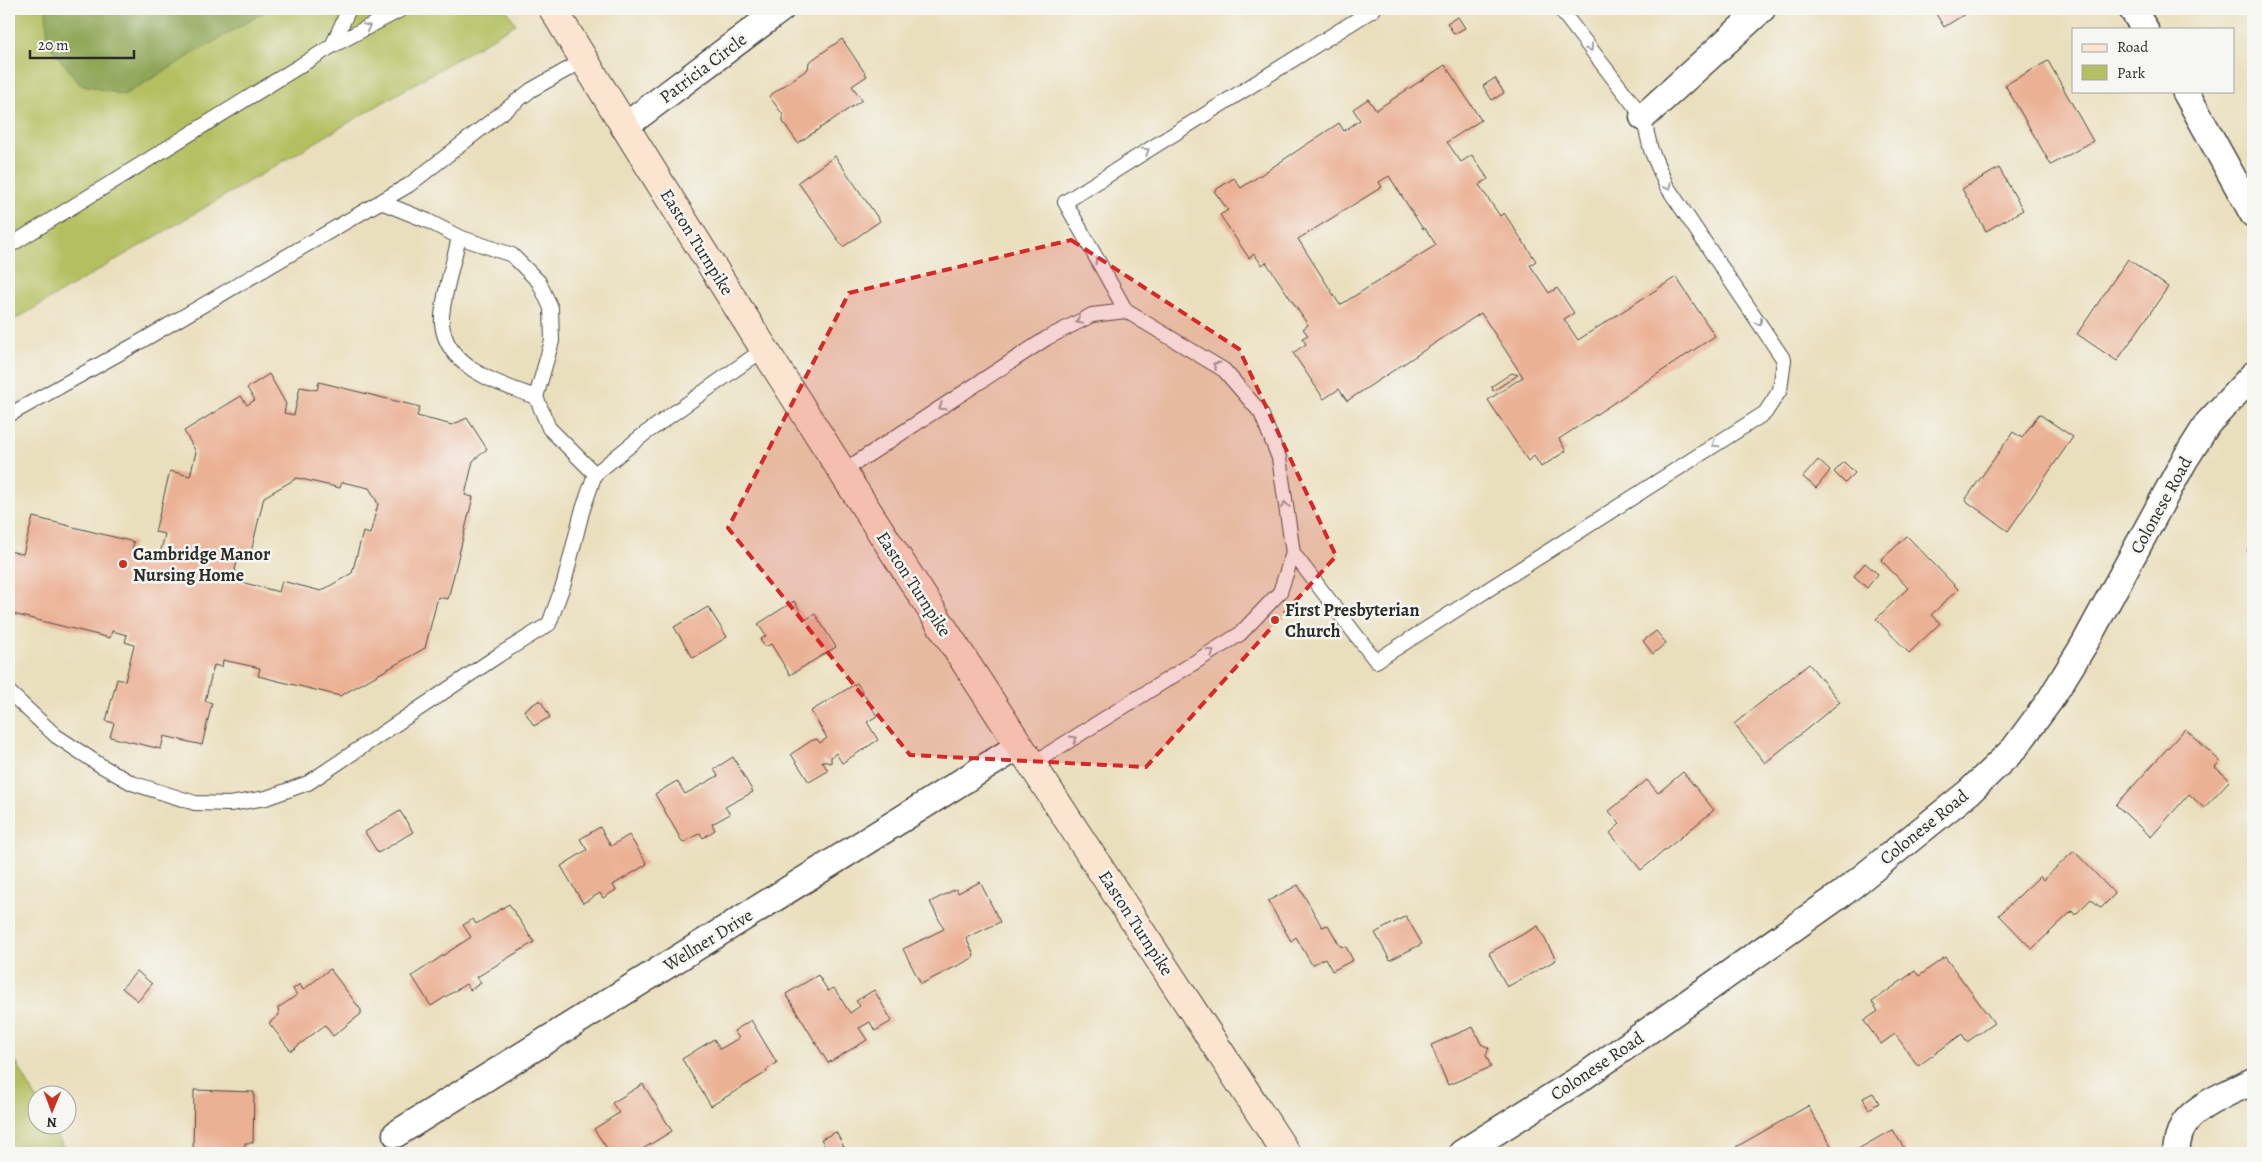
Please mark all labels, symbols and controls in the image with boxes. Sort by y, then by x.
one-way arrow [361,23,370,33]
street label: Patricia Circle [655,27,751,109]
scale bar [30,28,134,60]
legend [2072,28,2234,92]
text: 20 m [38,35,69,55]
text: Road [2117,37,2149,57]
one-way arrow [1584,42,1593,51]
text: Park [2117,63,2146,83]
one-way arrow [1140,148,1149,158]
one-way arrow [1661,182,1671,191]
street label: Easton Turnpike [655,184,739,300]
one-way arrow [1094,257,1104,266]
one-way arrow [1076,315,1085,325]
one-way arrow [1752,317,1762,326]
one-way arrow [1212,362,1221,371]
one-way arrow [938,401,947,410]
one-way arrow [1712,438,1721,448]
street label: Colonese Road [2124,452,2198,558]
one-way arrow [1280,501,1291,509]
street label: Easton Turnpike [871,527,957,641]
place label: Cambridge Manor Nursing Home [133,542,271,587]
marker: Cambridge Manor Nursing Home [117,558,129,570]
place label: First Presbyterian Church [1285,598,1420,643]
marker: First Presbyterian Church [1269,614,1281,626]
one-way arrow [1206,649,1215,659]
one-way arrow [1068,736,1077,745]
street label: Colonese Road [1875,784,1974,870]
street label: Easton Turnpike [1093,866,1179,980]
street label: Wellner Drive [658,903,757,977]
street label: Colonese Road [1546,1026,1649,1106]
north arrow [28,1084,78,1134]
text: N [47,1113,57,1132]

